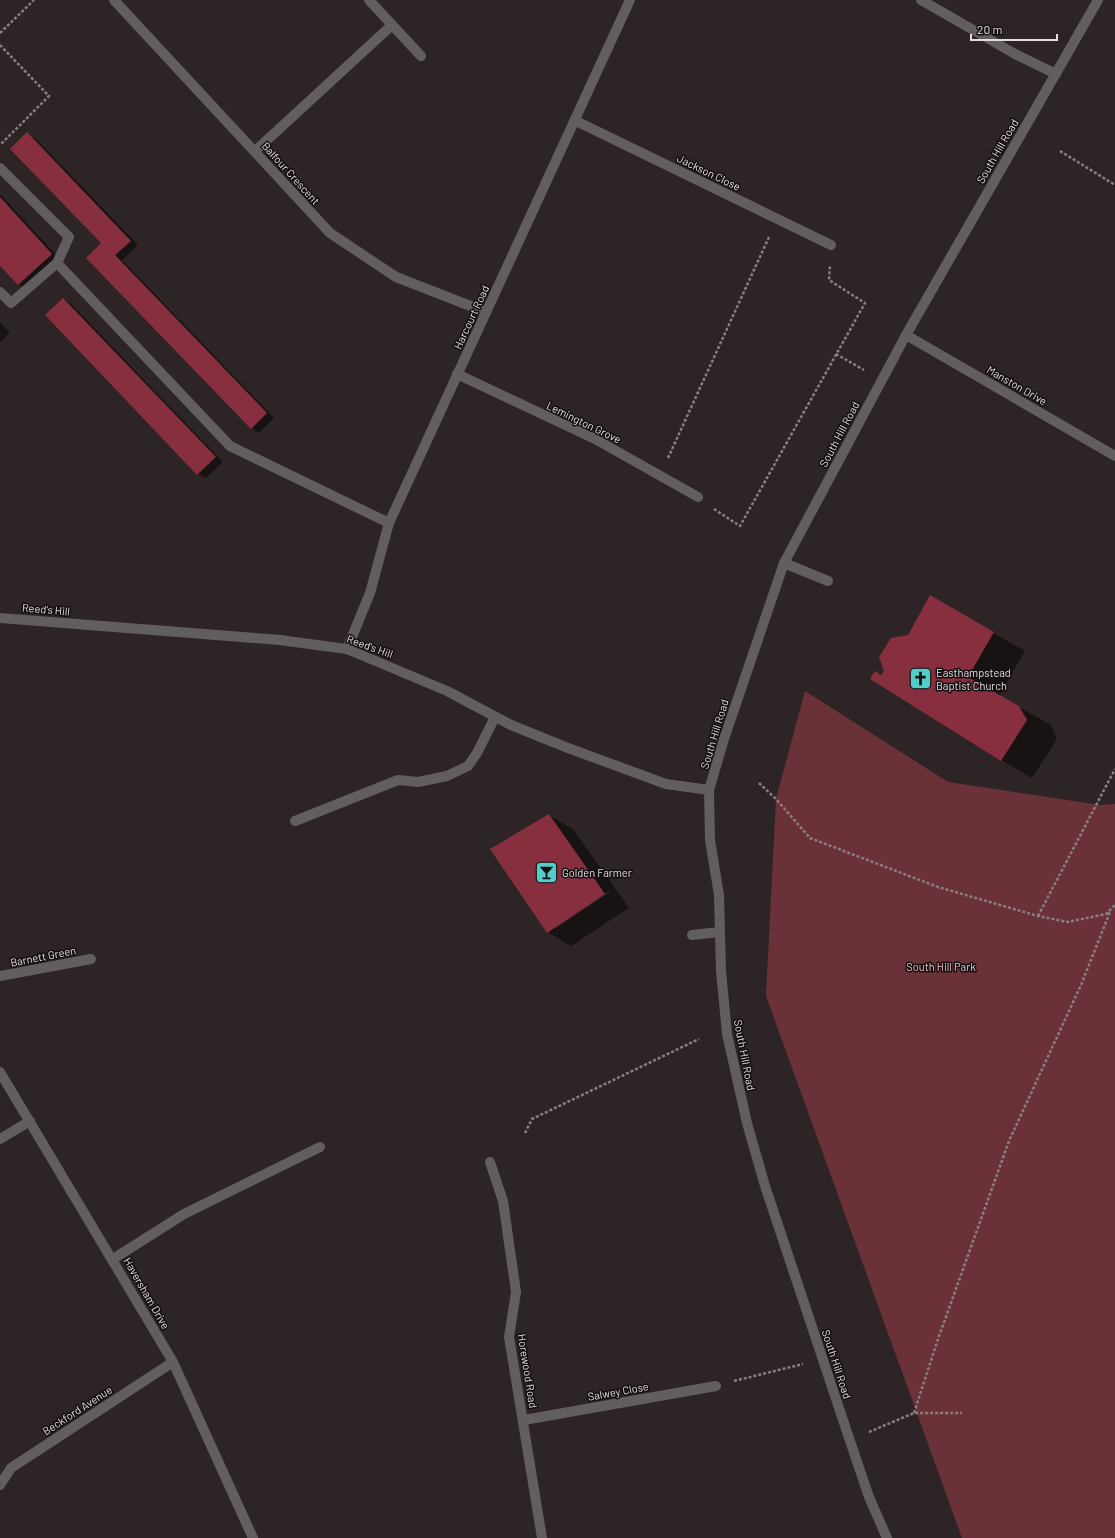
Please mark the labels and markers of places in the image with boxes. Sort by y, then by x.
church icon: Easthampstead Baptist Church [908,665,934,691]
place label: Easthampstead Baptist Church [936,666,1011,692]
bar icon: Golden Farmer [534,859,560,885]
place label: Golden Farmer [562,866,632,879]

